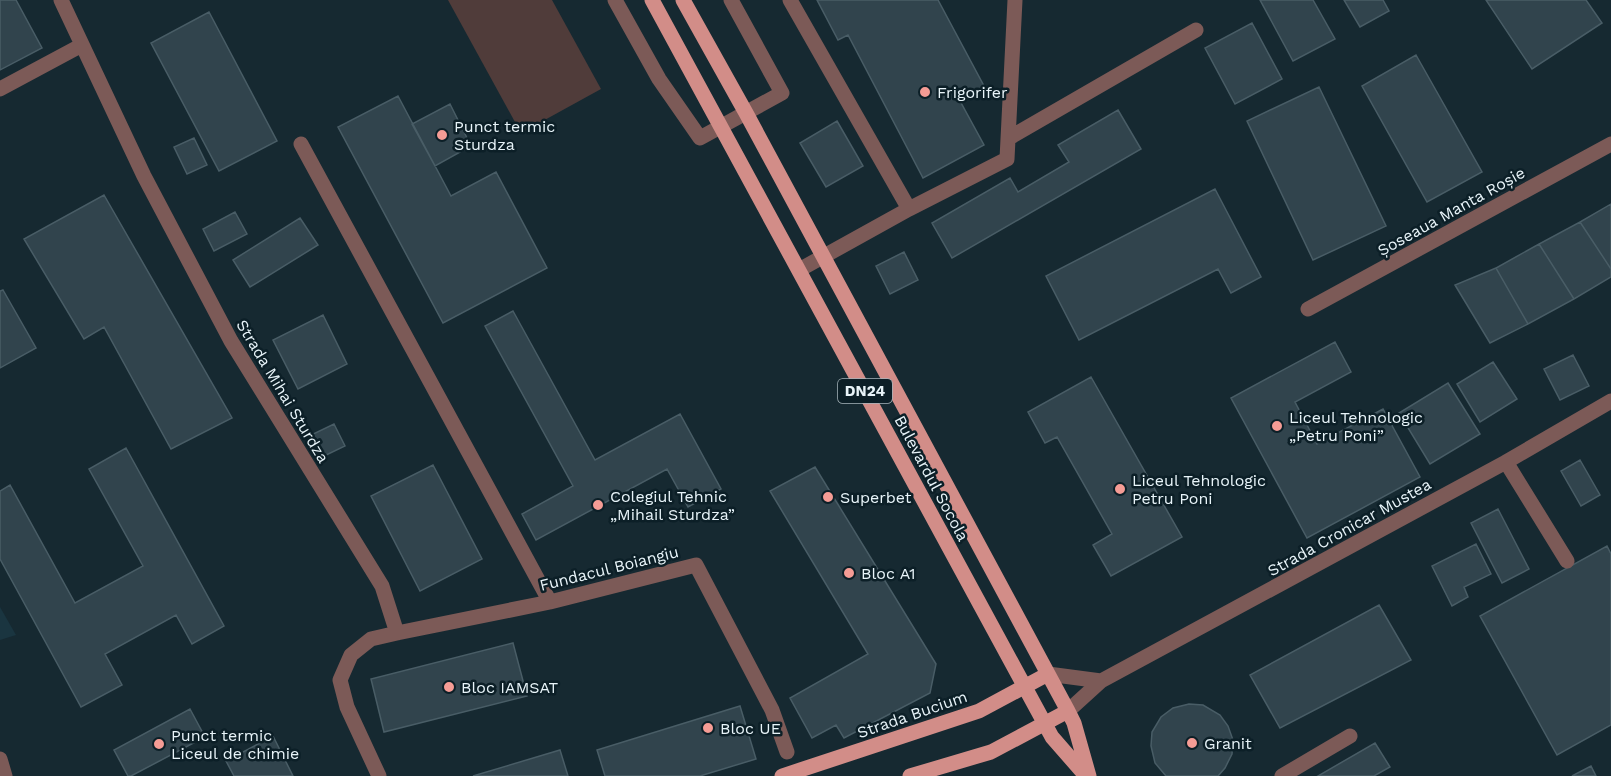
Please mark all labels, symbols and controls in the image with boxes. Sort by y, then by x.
place label: Frigorifer [937,83,1008,102]
marker: Frigorifer [918,85,932,99]
place label: Punct termic Sturdza [454,117,555,154]
marker: Punct termic Sturdza [435,128,449,142]
street label: Șoseaua Manta Roșie [1374,163,1528,260]
street label: Strada Mihai Sturdza [232,316,333,466]
road number: DN24 [838,379,892,403]
place label: Liceul Tehnologic „Petru Poni” [1289,408,1423,445]
street label: Bulevardul Socola [890,412,973,544]
marker: Liceul Tehnologic „Petru Poni” [1270,419,1284,433]
place label: Liceul Tehnologic Petru Poni [1132,471,1266,508]
street label: Strada Cronicar Mustea [1264,475,1434,580]
marker: Liceul Tehnologic Petru Poni [1113,482,1127,496]
place label: Colegiul Tehnic „Mihail Sturdza” [610,487,735,524]
place label: Superbet [840,488,912,507]
marker: Superbet [821,490,835,504]
marker: Colegiul Tehnic „Mihail Sturdza” [591,498,605,512]
street label: Fundacul Boiangiu [538,542,681,595]
place label: Bloc A1 [861,564,915,583]
marker: Bloc A1 [842,566,856,580]
place label: Bloc IAMSAT [461,678,559,697]
marker: Bloc IAMSAT [442,680,456,694]
street label: Strada Bucium [855,687,970,742]
place label: Bloc UE [720,719,781,738]
marker: Bloc UE [701,721,715,735]
place label: Punct termic Liceul de chimie [171,726,299,763]
place label: Granit [1204,734,1252,753]
marker: Granit [1185,736,1199,750]
marker: Punct termic Liceul de chimie [152,737,166,751]

